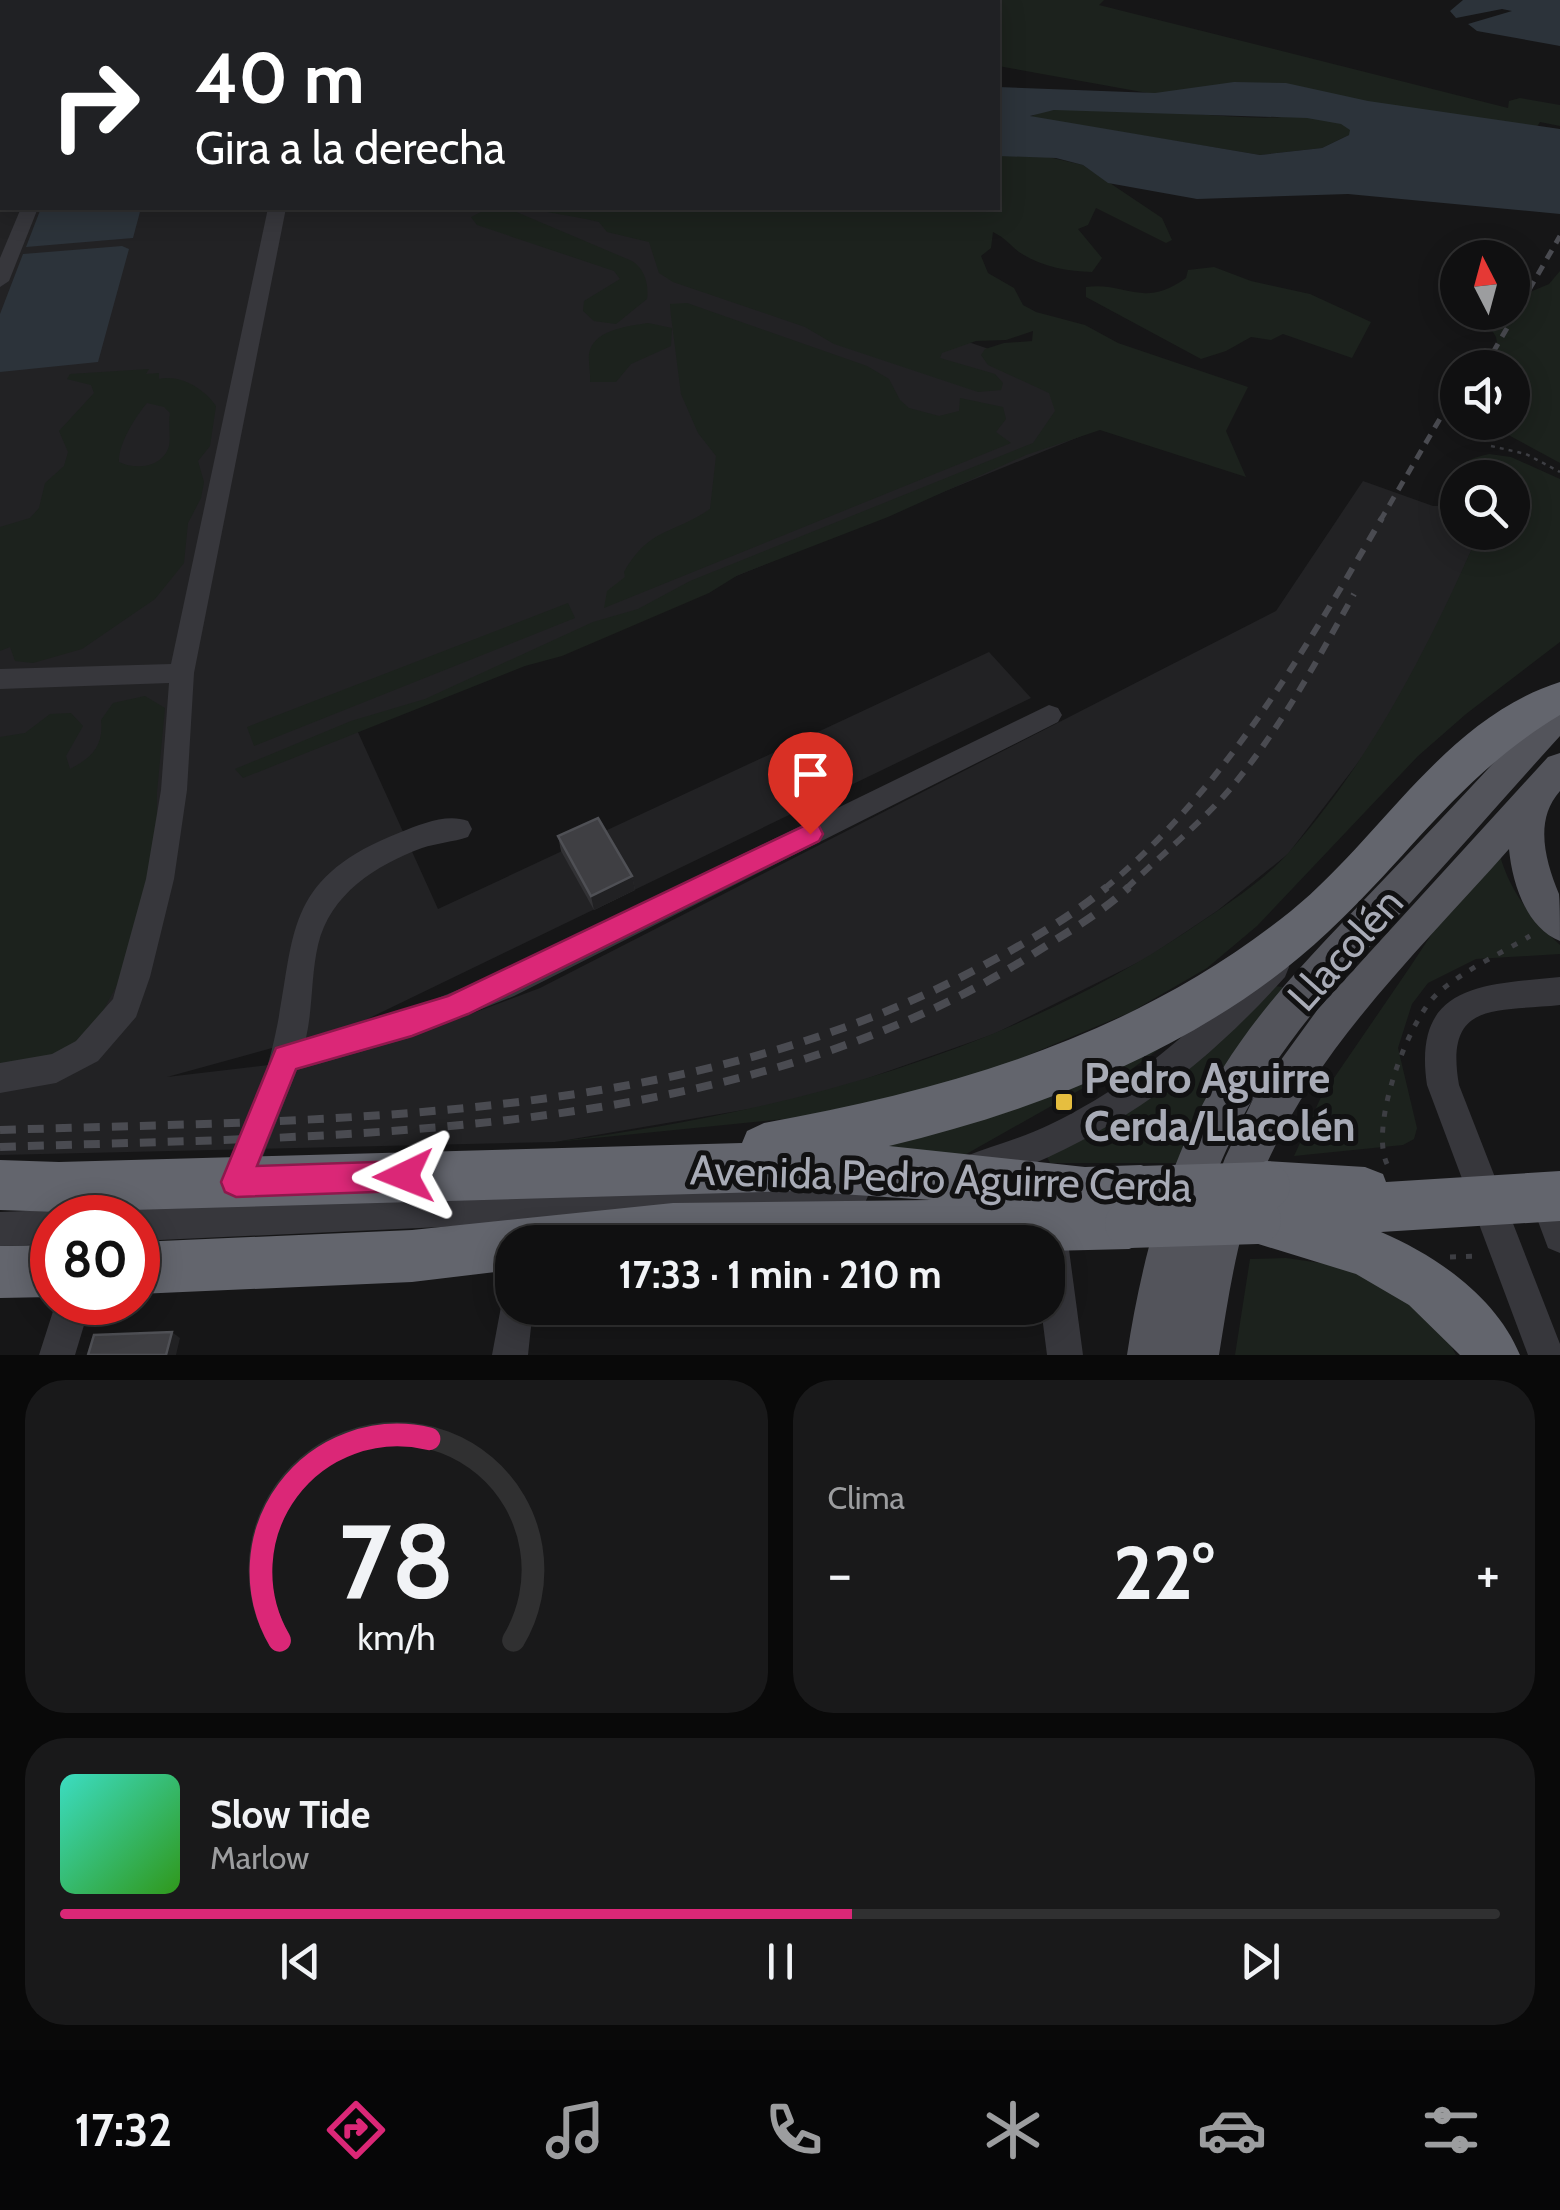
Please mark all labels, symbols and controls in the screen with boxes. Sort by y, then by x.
text: 40 m [195,35,364,121]
icon: right [30,40,160,170]
text: Gira a la derecha [195,121,505,175]
north arrow [1440,240,1530,330]
map controls [1440,240,1530,550]
button: sound [1440,350,1530,440]
button: search [1440,460,1530,550]
pin [768,732,853,835]
icon: arrive [783,747,838,802]
street label: Llacolén [1276,877,1414,1021]
place label: Pedro Aguirre Cerda/Llacolén [1084,1052,1356,1152]
marker: Pedro Aguirre Cerda/Llacolén [1053,1091,1075,1113]
position arrow [352,1124,456,1228]
street label: Avenida Pedro Aguirre Cerda [689,1143,1193,1213]
speed limit sign: 80 [30,1195,160,1325]
text: 17:33 · 1 min · 210 m [619,1251,941,1298]
text: Clima [828,1478,905,1517]
text: 78 [338,1498,454,1624]
text: 22° [1113,1527,1214,1618]
text: − [828,1540,852,1607]
text: + [1476,1540,1500,1607]
text: km/h [357,1616,435,1659]
text: Slow Tide [210,1791,370,1838]
text: Marlow [210,1838,309,1877]
icon: previous [273,1934,328,1989]
icon: pause [753,1934,808,1989]
icon: next [1233,1934,1288,1989]
icon: directions [321,2095,391,2165]
icon: music [540,2095,610,2165]
icon: phone [759,2095,829,2165]
icon: climate [978,2095,1048,2165]
icon: car [1197,2095,1267,2165]
icon: filters [1416,2095,1486,2165]
text: 17:32 [74,2103,172,2157]

